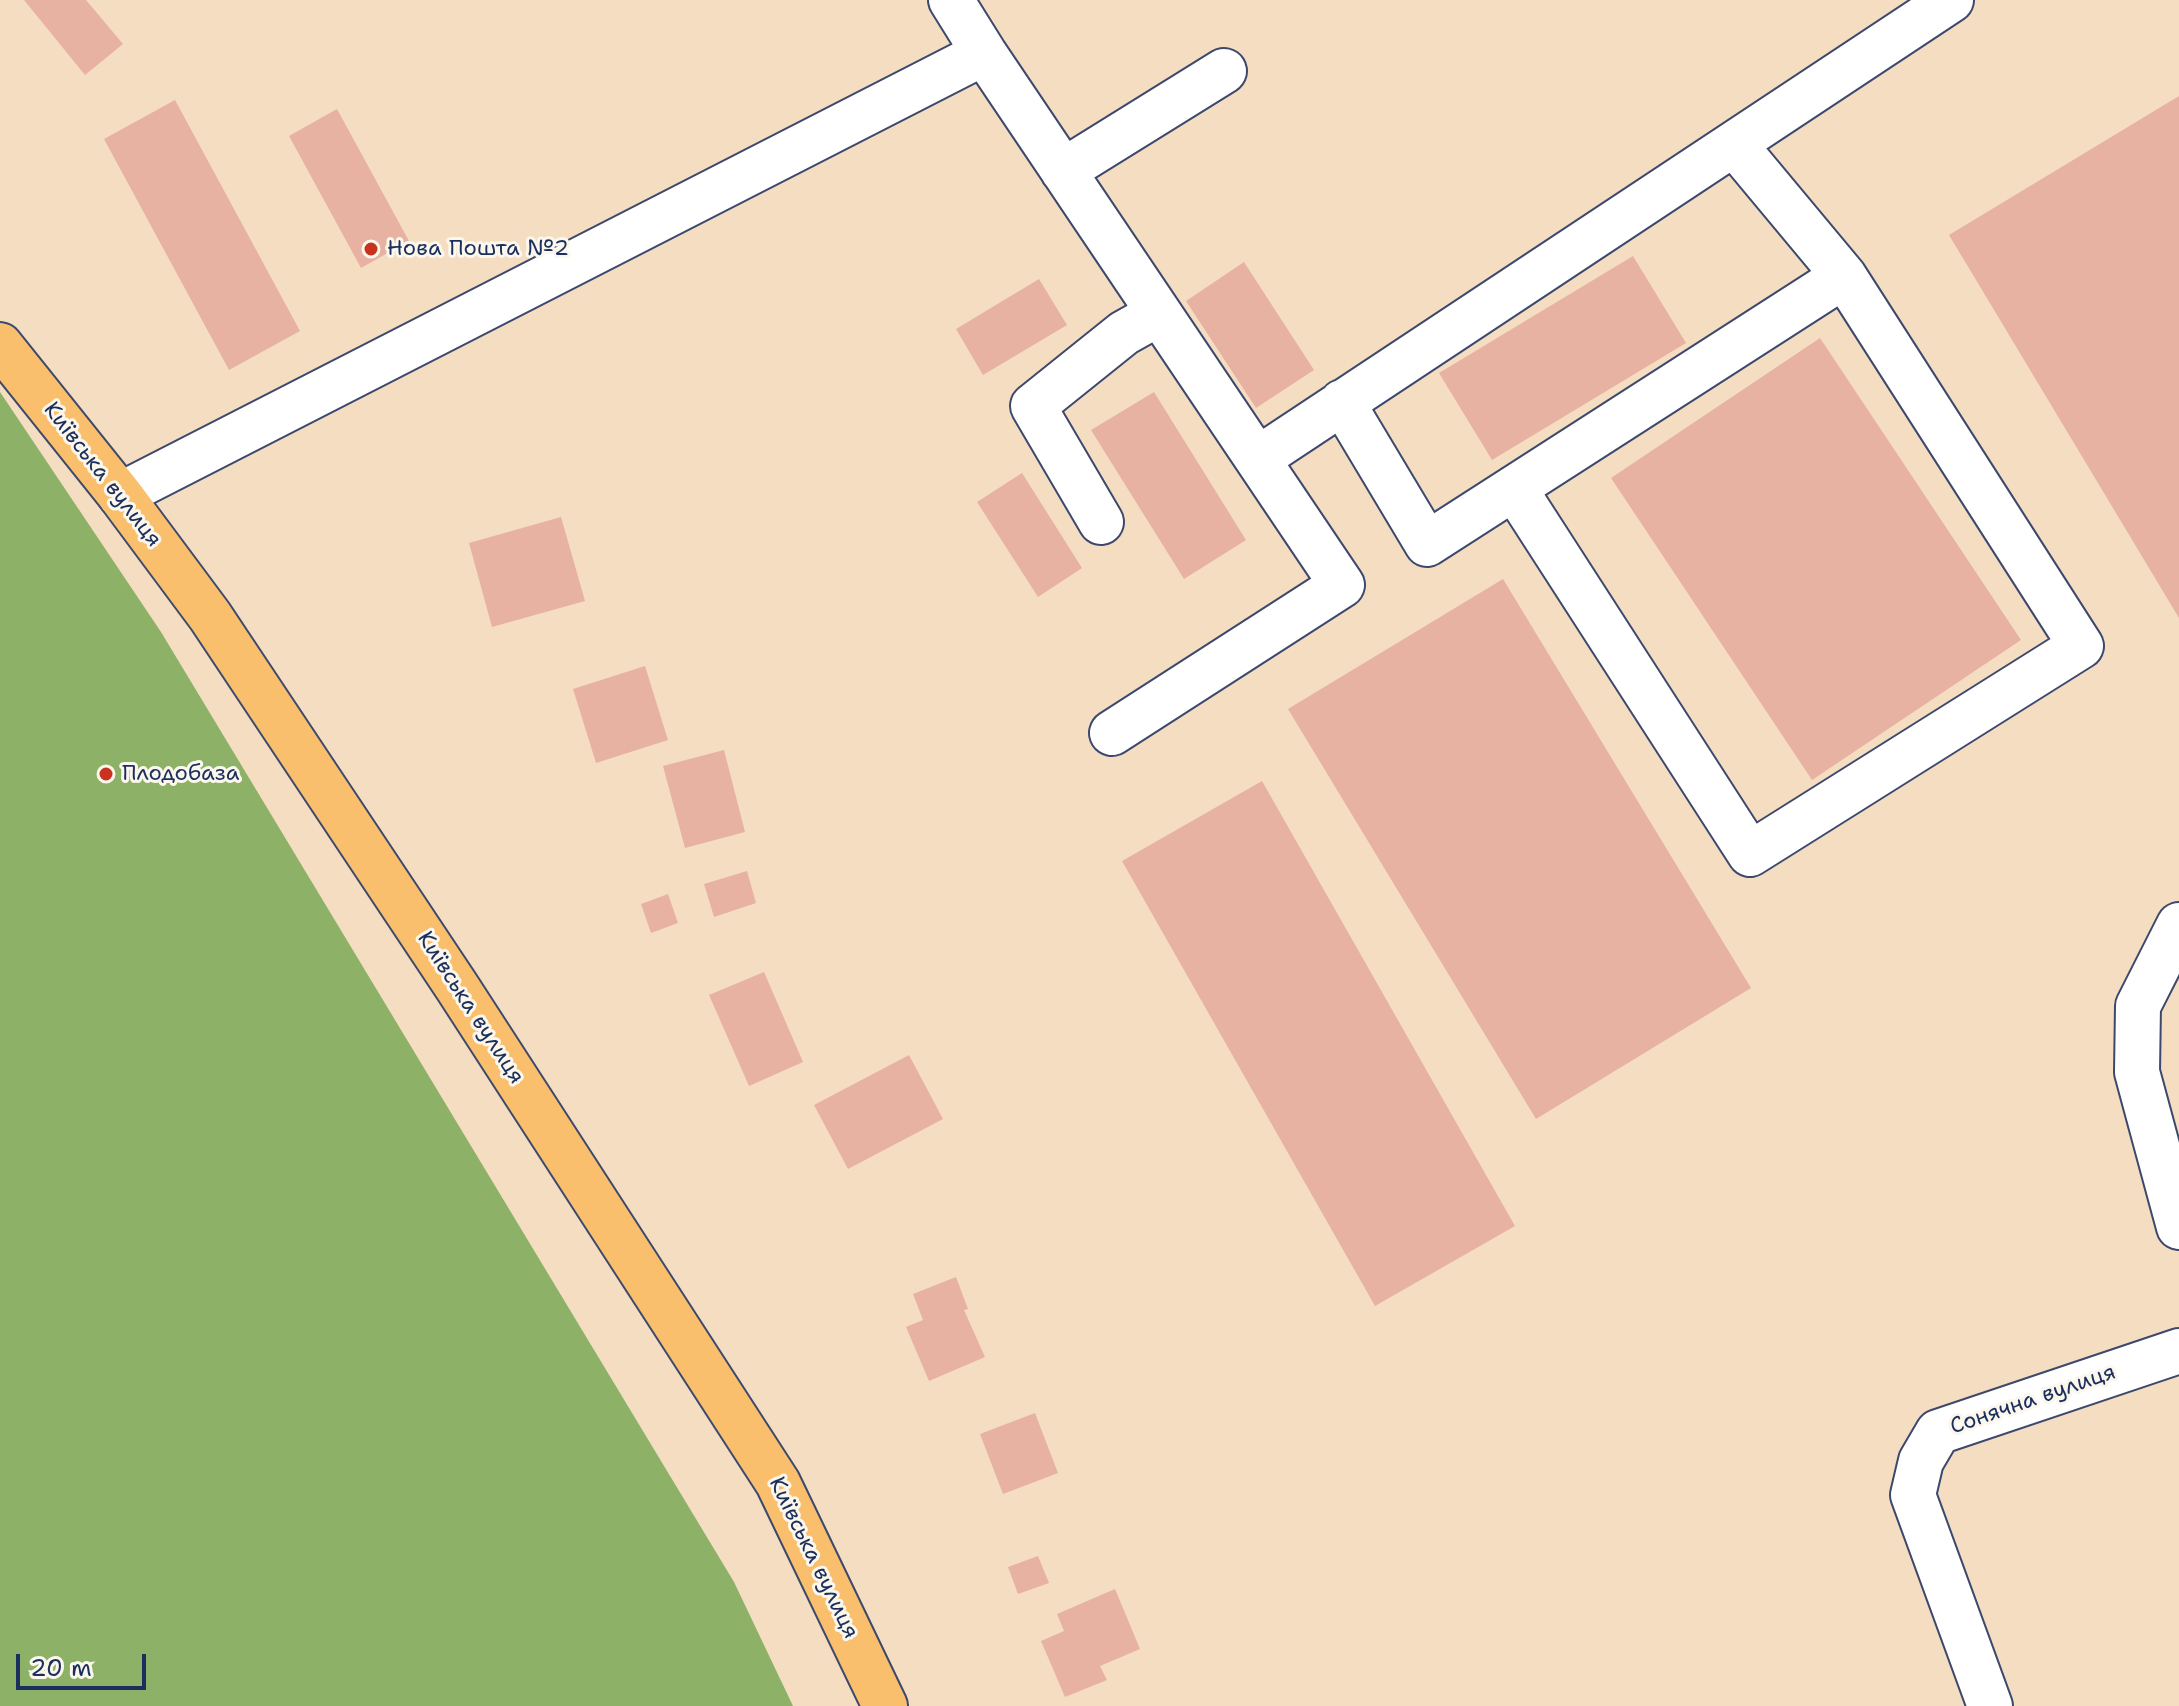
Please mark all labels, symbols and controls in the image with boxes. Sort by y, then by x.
place label: Нова Пошта №2 [387,236,569,262]
marker: Нова Пошта №2 [362,240,380,258]
street label: Київська вулиця [37,397,167,553]
place label: Плодобаза [122,761,239,787]
marker: Плодобаза [97,765,115,783]
street label: Київська вулиця [411,927,529,1089]
street label: Сонячна вулиця [1947,1359,2119,1441]
street label: Київська вулиця [762,1473,864,1643]
scale bar [20,1638,150,1688]
text: 20 m [30,1652,92,1684]

